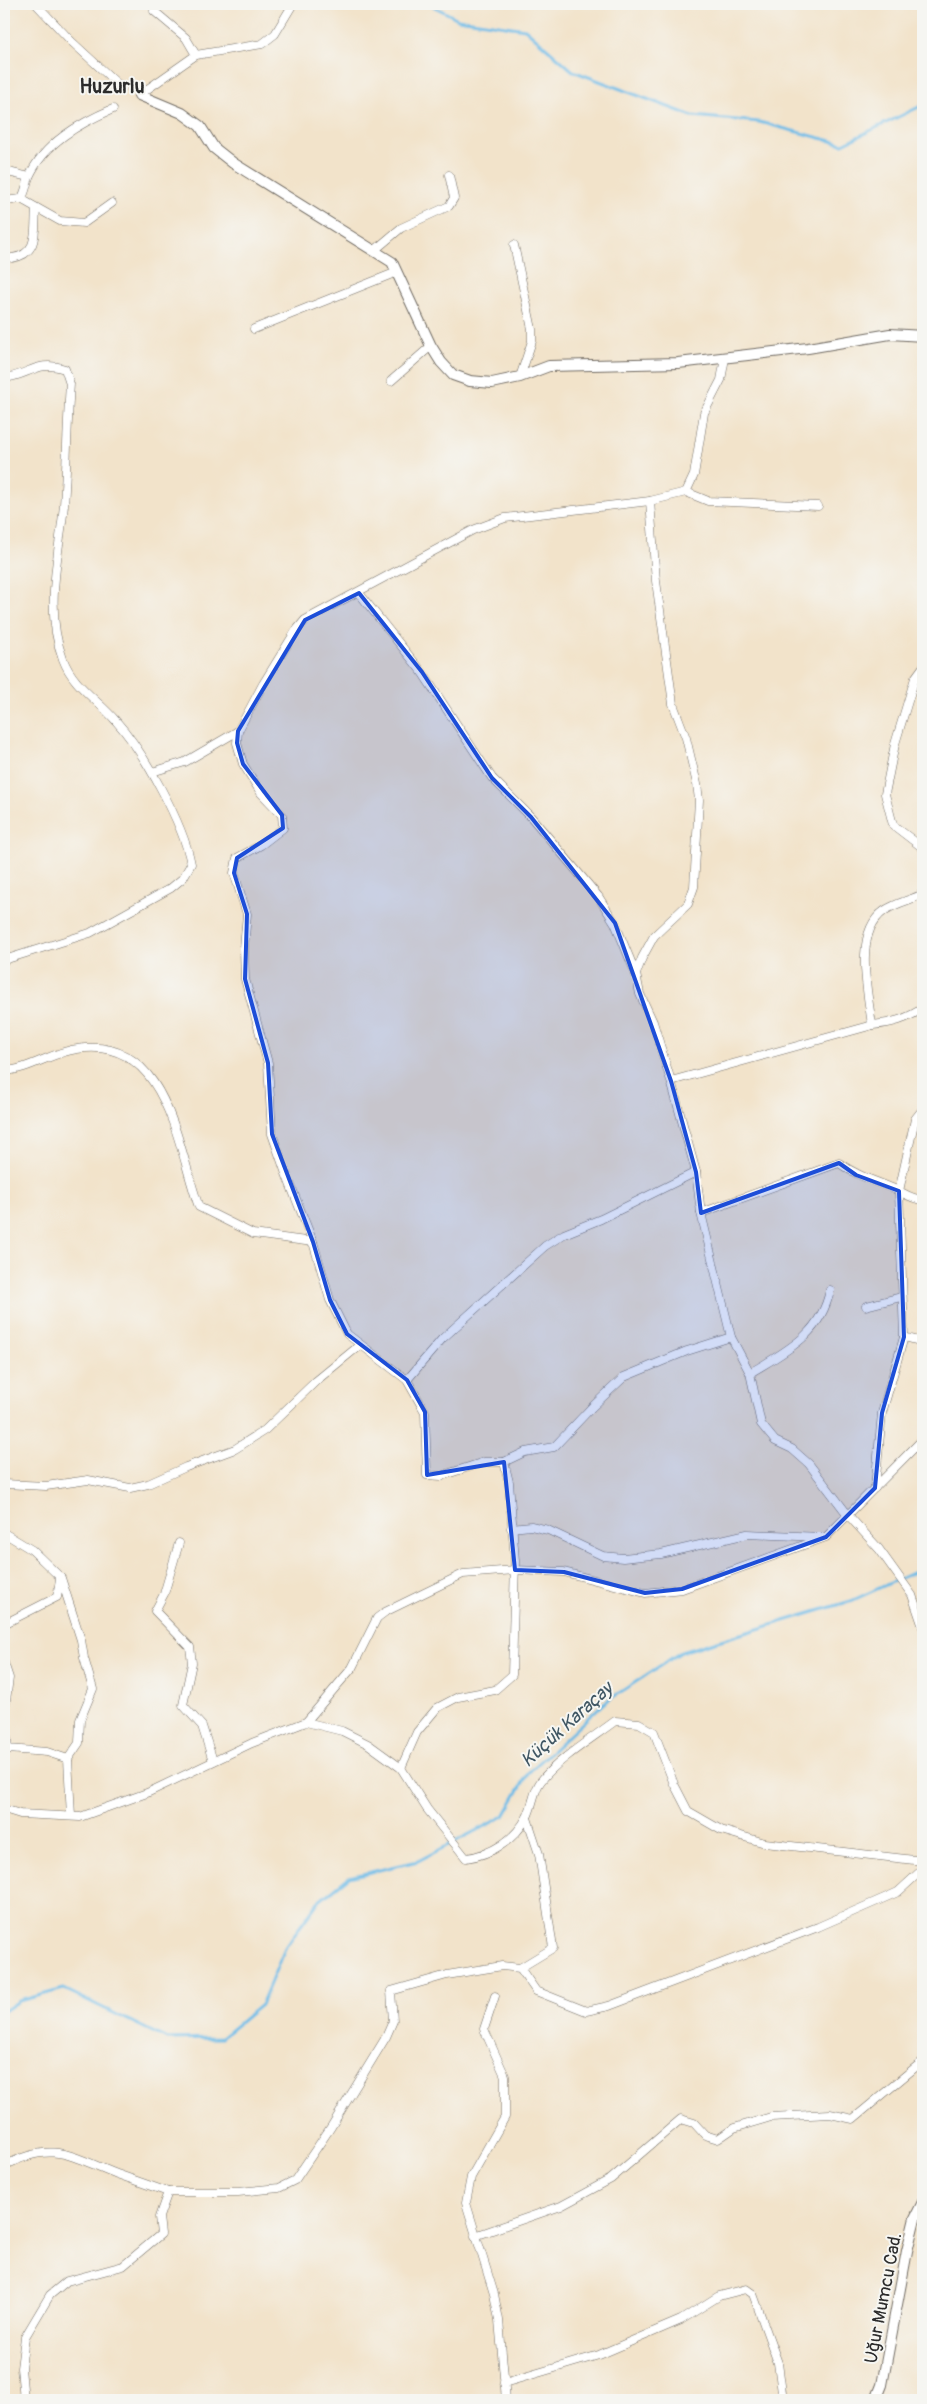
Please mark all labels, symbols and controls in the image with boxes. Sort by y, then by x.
district label: Huzurlu [79,74,145,99]
water label: Küçük Karaçay [516,1675,620,1772]
street label: Uğur Mumcu Cad. [860,2231,907,2365]

